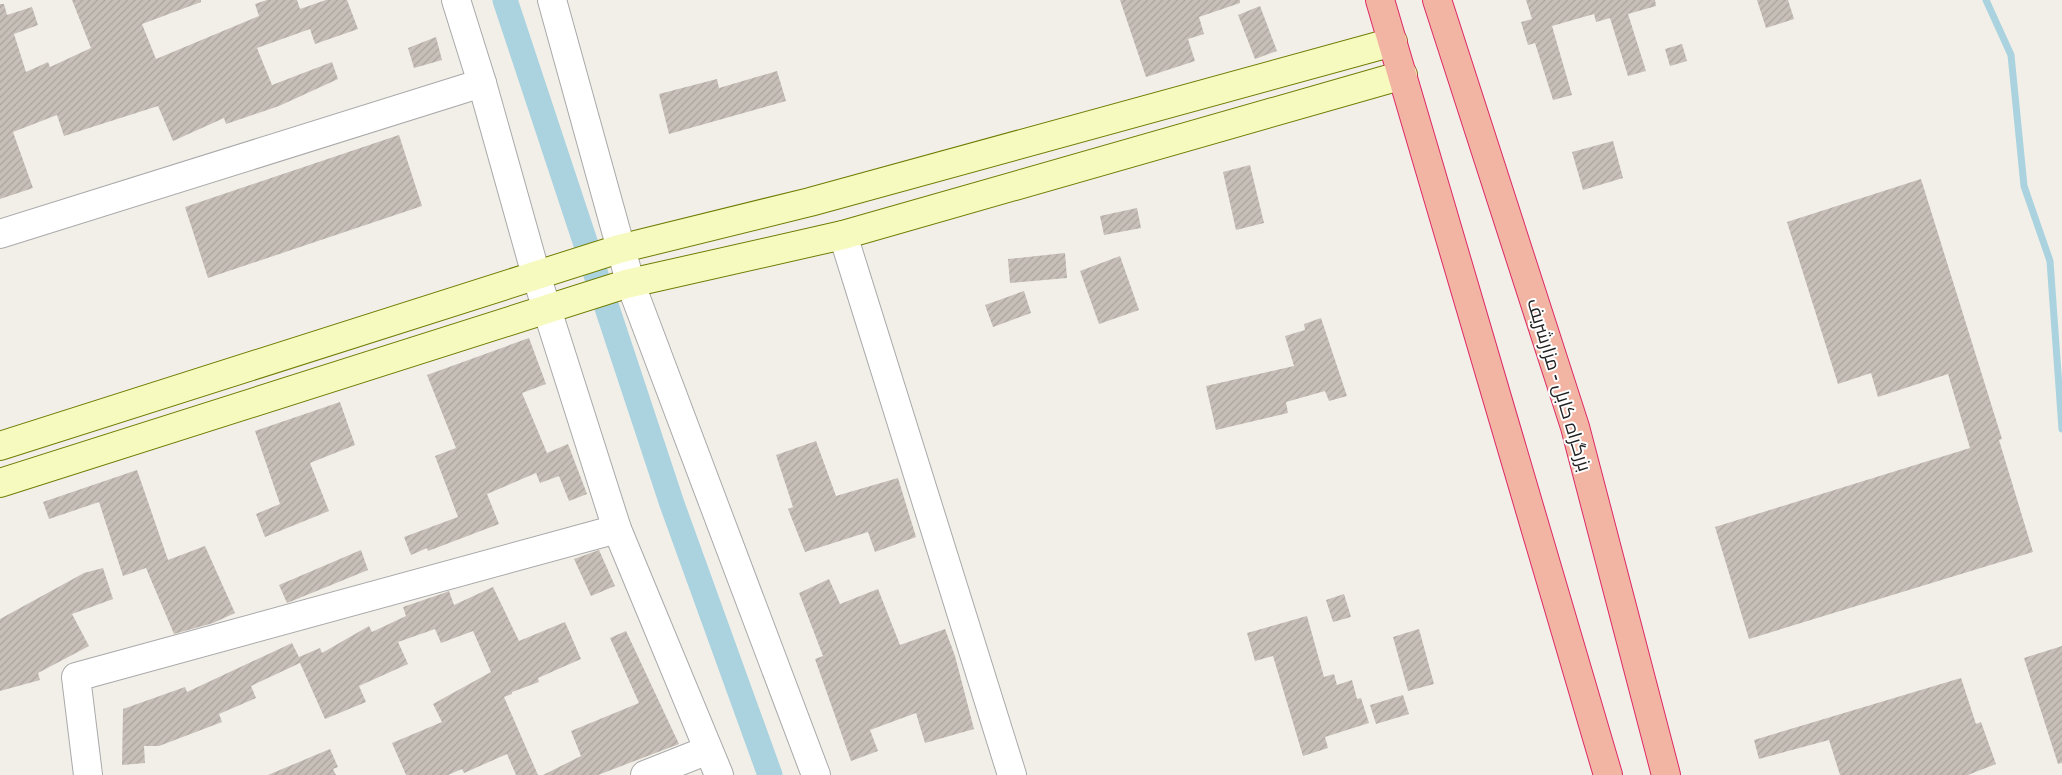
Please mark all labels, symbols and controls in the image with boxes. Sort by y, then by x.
street label: بزرگراه کابل - مزارشریف [1521,296,1597,474]

